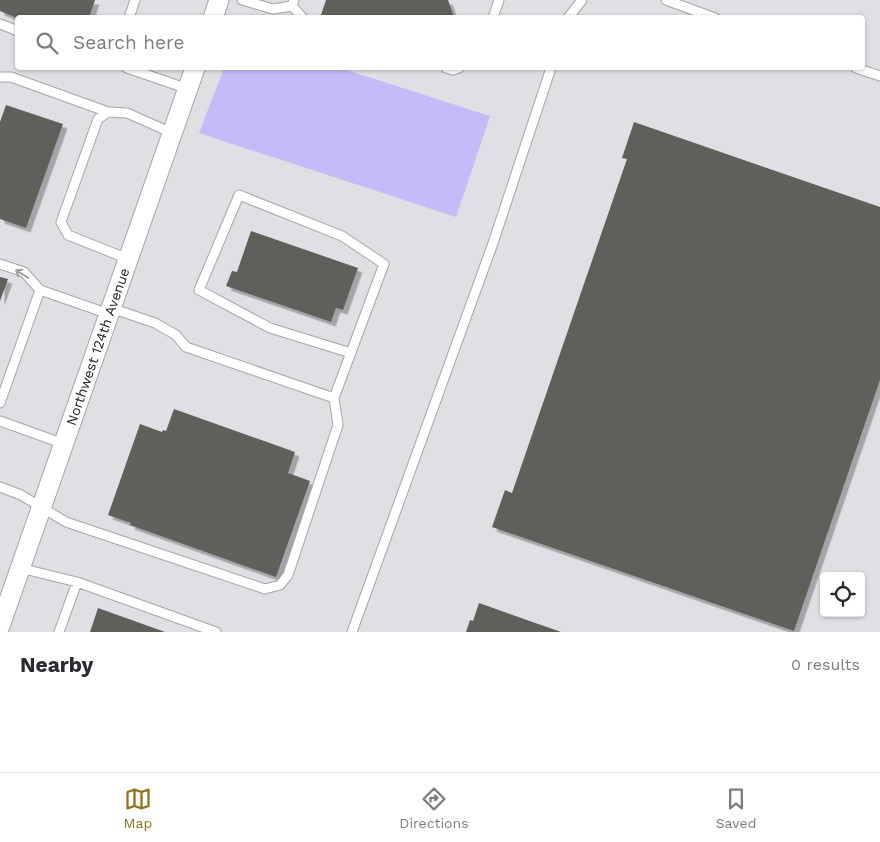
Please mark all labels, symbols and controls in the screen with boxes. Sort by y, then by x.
search box [15,15,865,70]
icon: search [33,29,61,57]
text: Search here [73,31,184,54]
street label: Northwest 124th Avenue [63,266,133,427]
one-way arrow [15,268,29,279]
map controls [820,572,865,617]
button: locate [820,572,865,617]
text: Nearby [20,652,93,677]
text: 0 results [791,655,860,674]
tab: Map [124,785,152,831]
tab: Directions [399,785,469,831]
tab: Saved [716,785,756,831]

